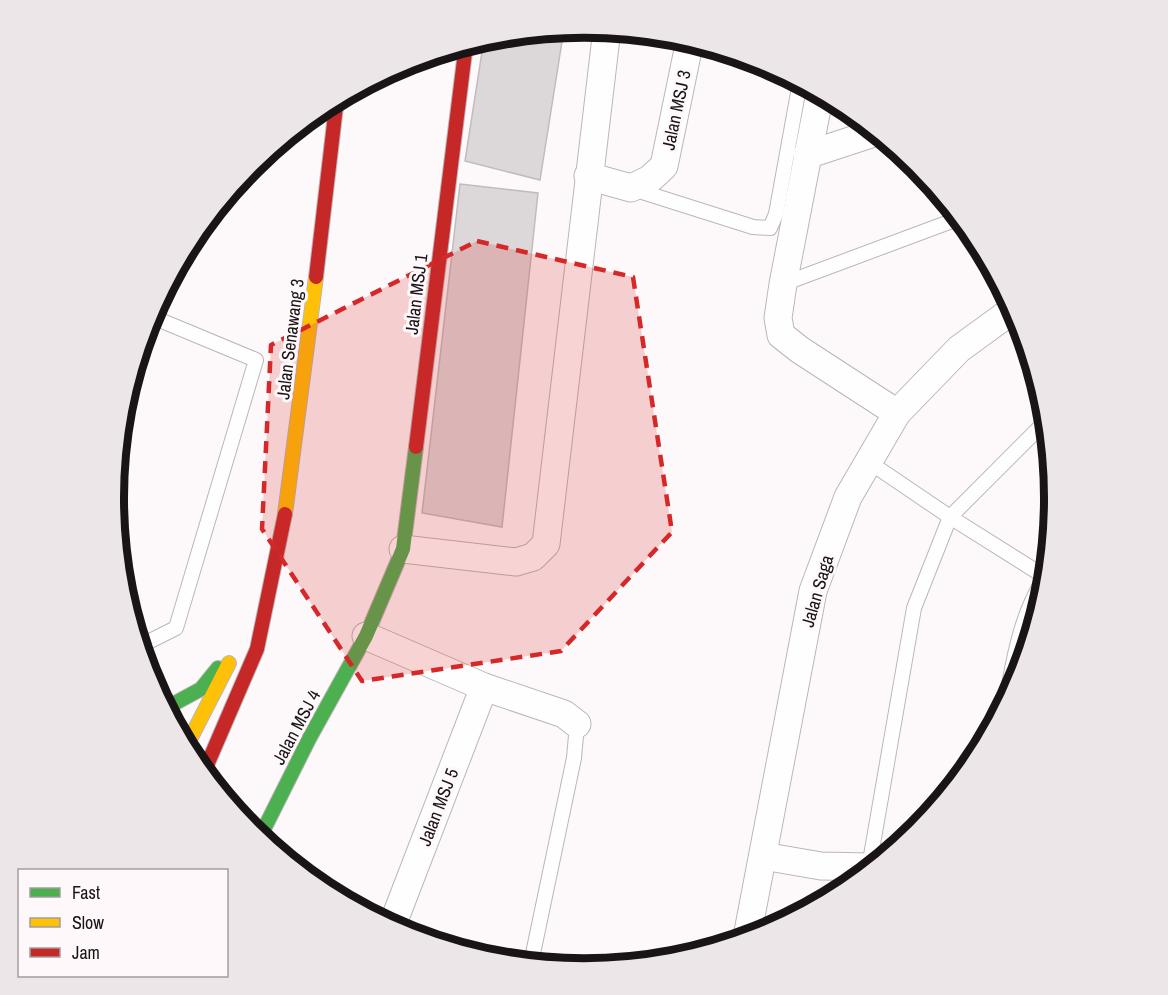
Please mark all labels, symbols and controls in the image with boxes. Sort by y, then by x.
street label: Jalan MSJ 3 [655,68,697,152]
street label: Jalan MSJ 1 [399,251,433,336]
street label: Jalan Senawang 3 [270,277,310,401]
street label: Jalan Saga [795,552,839,630]
street label: Jalan MSJ 4 [266,685,326,769]
street label: Jalan MSJ 5 [412,765,464,849]
legend [18,869,228,977]
text: Fast [72,880,100,905]
text: Slow [72,910,104,935]
text: Jam [72,940,100,965]

